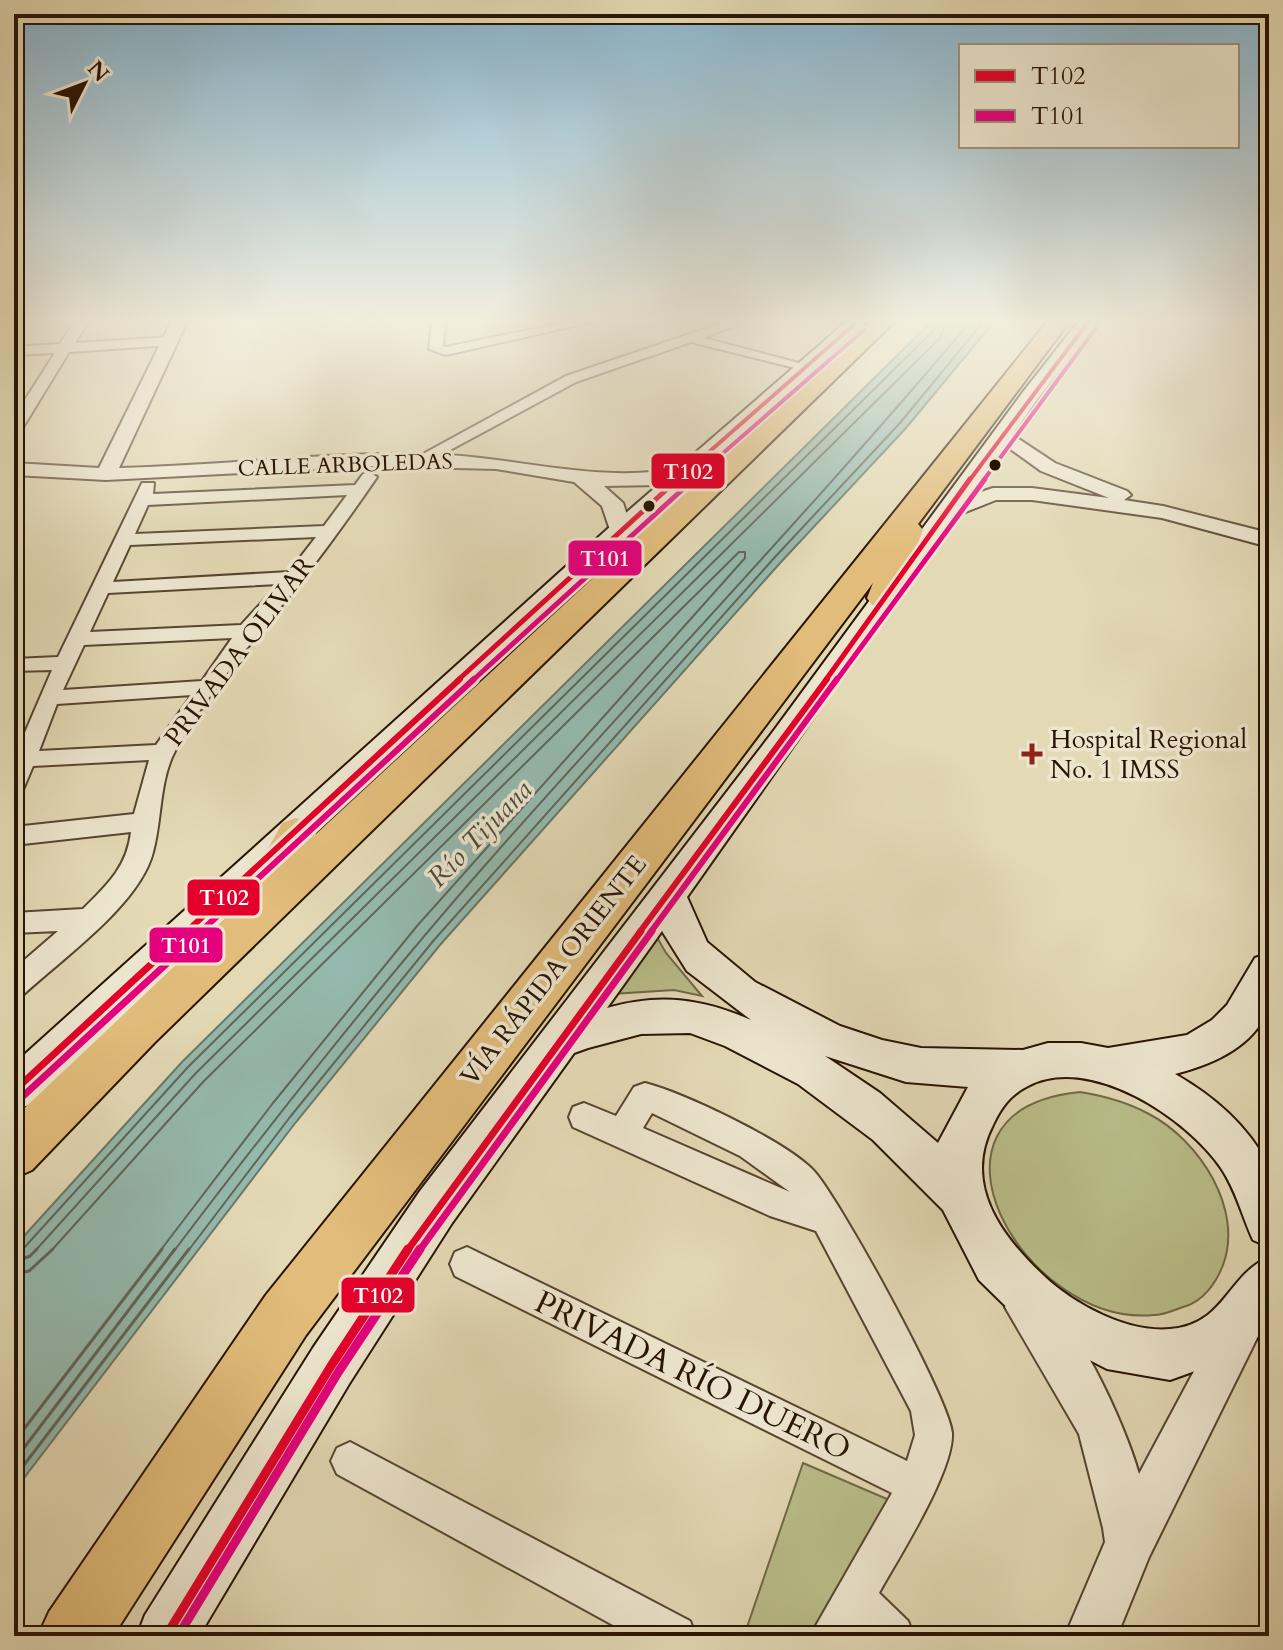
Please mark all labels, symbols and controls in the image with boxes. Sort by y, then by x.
north arrow [44,44,124,124]
legend [959,44,1239,148]
text: N [81,54,116,88]
text: T102 [1031,60,1085,93]
text: T101 [1031,100,1085,133]
street label: CALLE ARBOLEDAS [237,446,453,484]
line badge: T102 [650,452,726,490]
text: T102 [663,457,713,487]
unlabelled marker [987,457,1003,473]
unlabelled marker [641,498,657,514]
line badge: T101 [567,539,643,577]
text: T101 [580,544,630,574]
street label: PRIVADA OLIVAR [156,549,322,753]
place label: Hospital Regional No. 1 IMSS [1050,722,1247,787]
marker: Hospital Regional No. 1 IMSS [1021,743,1043,765]
water label: Río Tijuana [419,772,541,896]
street label: VÍA RÁPIDA ORIENTE [452,848,654,1093]
line badge: T102 [186,878,261,917]
text: T102 [199,883,249,913]
line badge: T101 [148,926,224,964]
text: T101 [161,931,211,961]
line badge: T102 [340,1276,416,1314]
street label: PRIVADA RÍO DUERO [527,1280,858,1472]
text: T102 [353,1281,403,1311]

